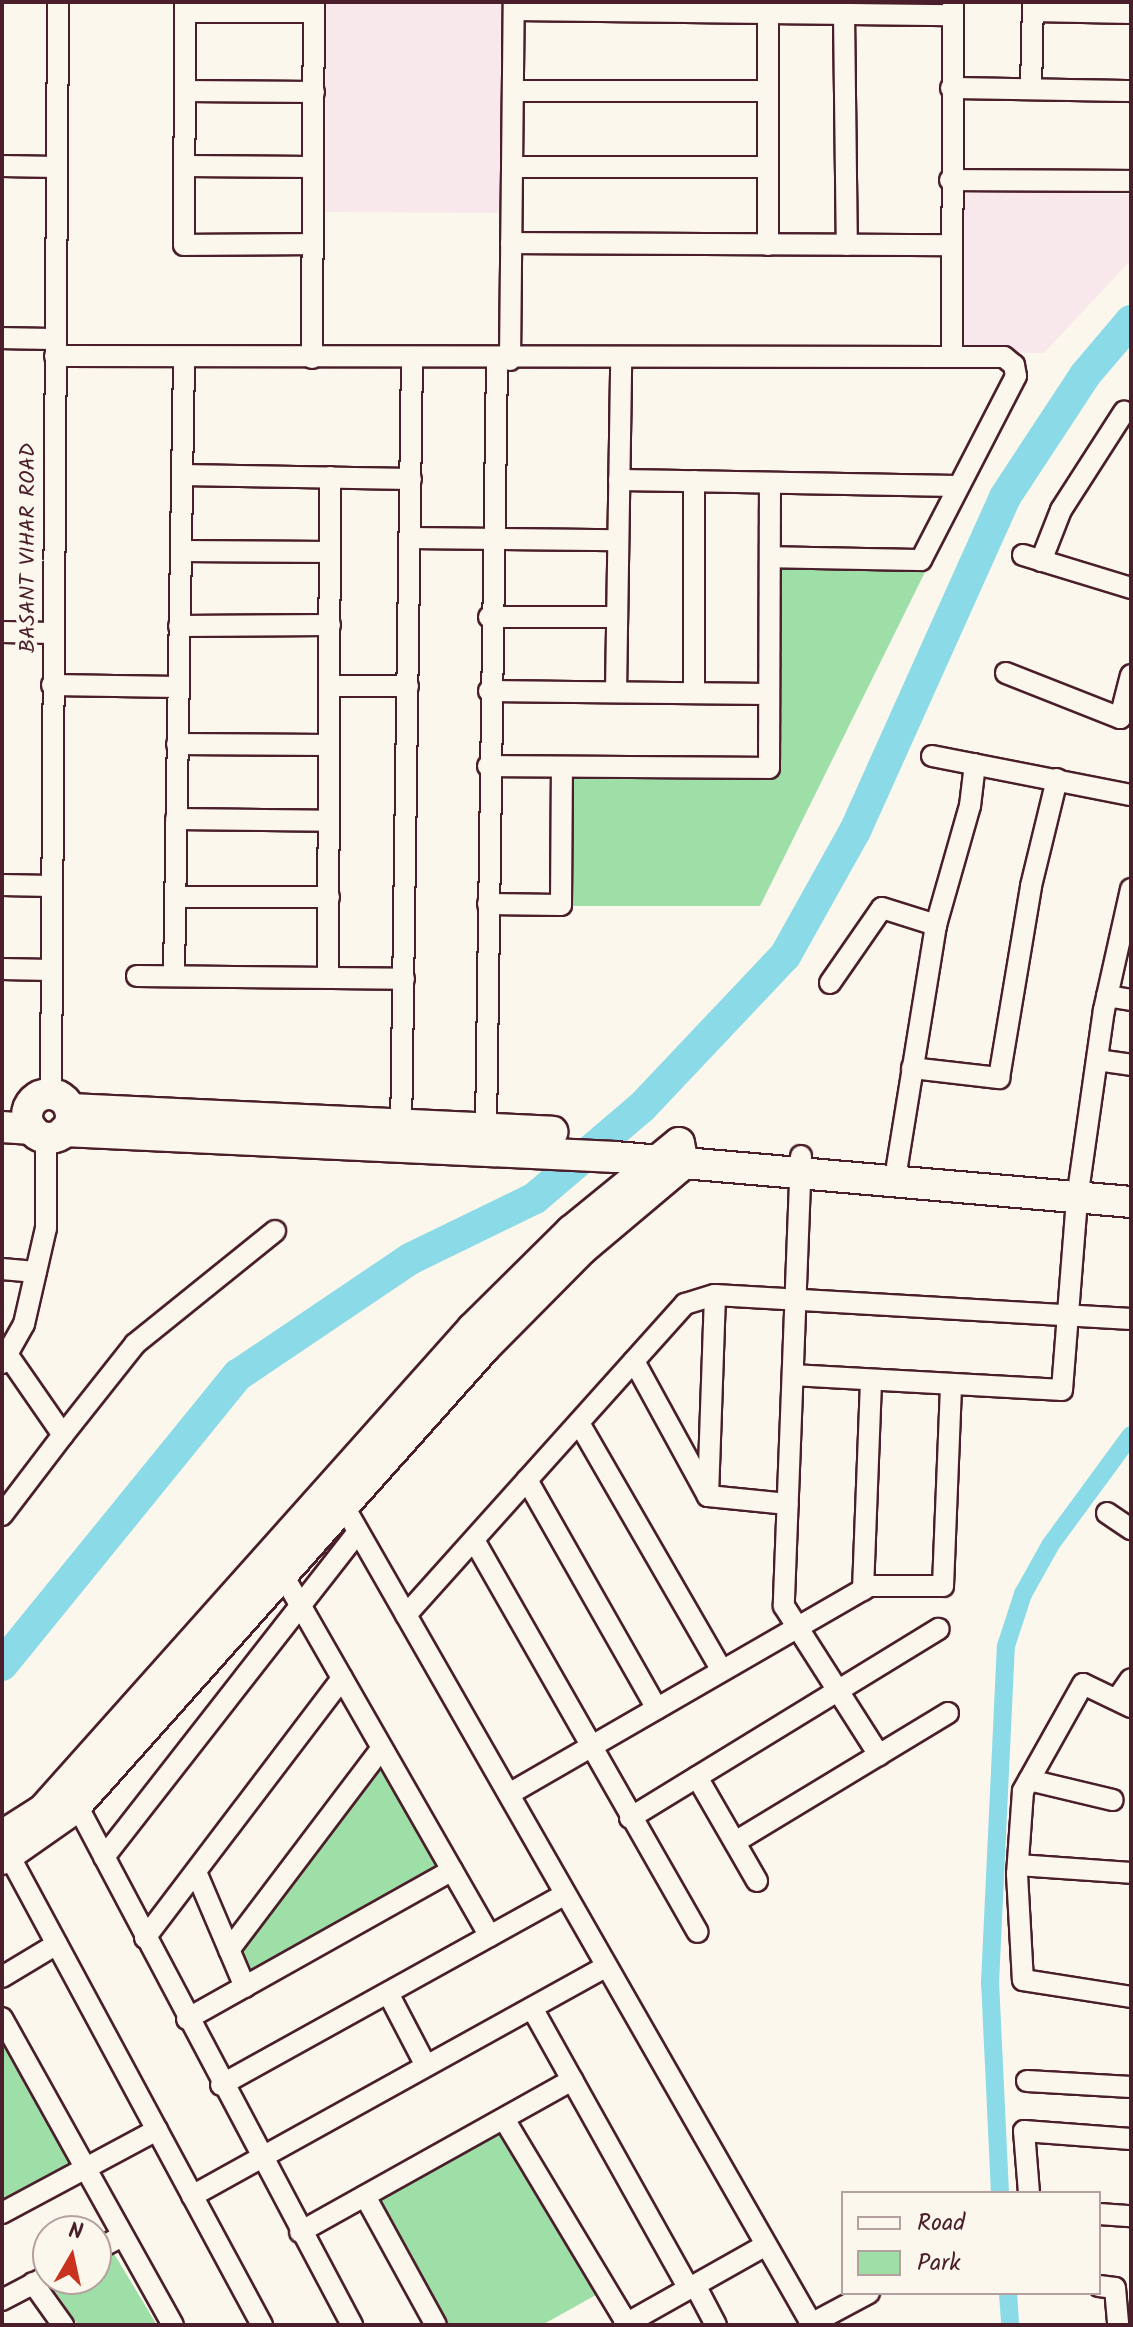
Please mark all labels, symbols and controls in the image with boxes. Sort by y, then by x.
street label: BASANT VIHAR ROAD [16,443,42,653]
legend [841,2191,1101,2295]
text: Road [917,2204,965,2243]
text: N [66,2214,85,2251]
north arrow [32,2215,112,2295]
text: Park [917,2244,961,2283]

